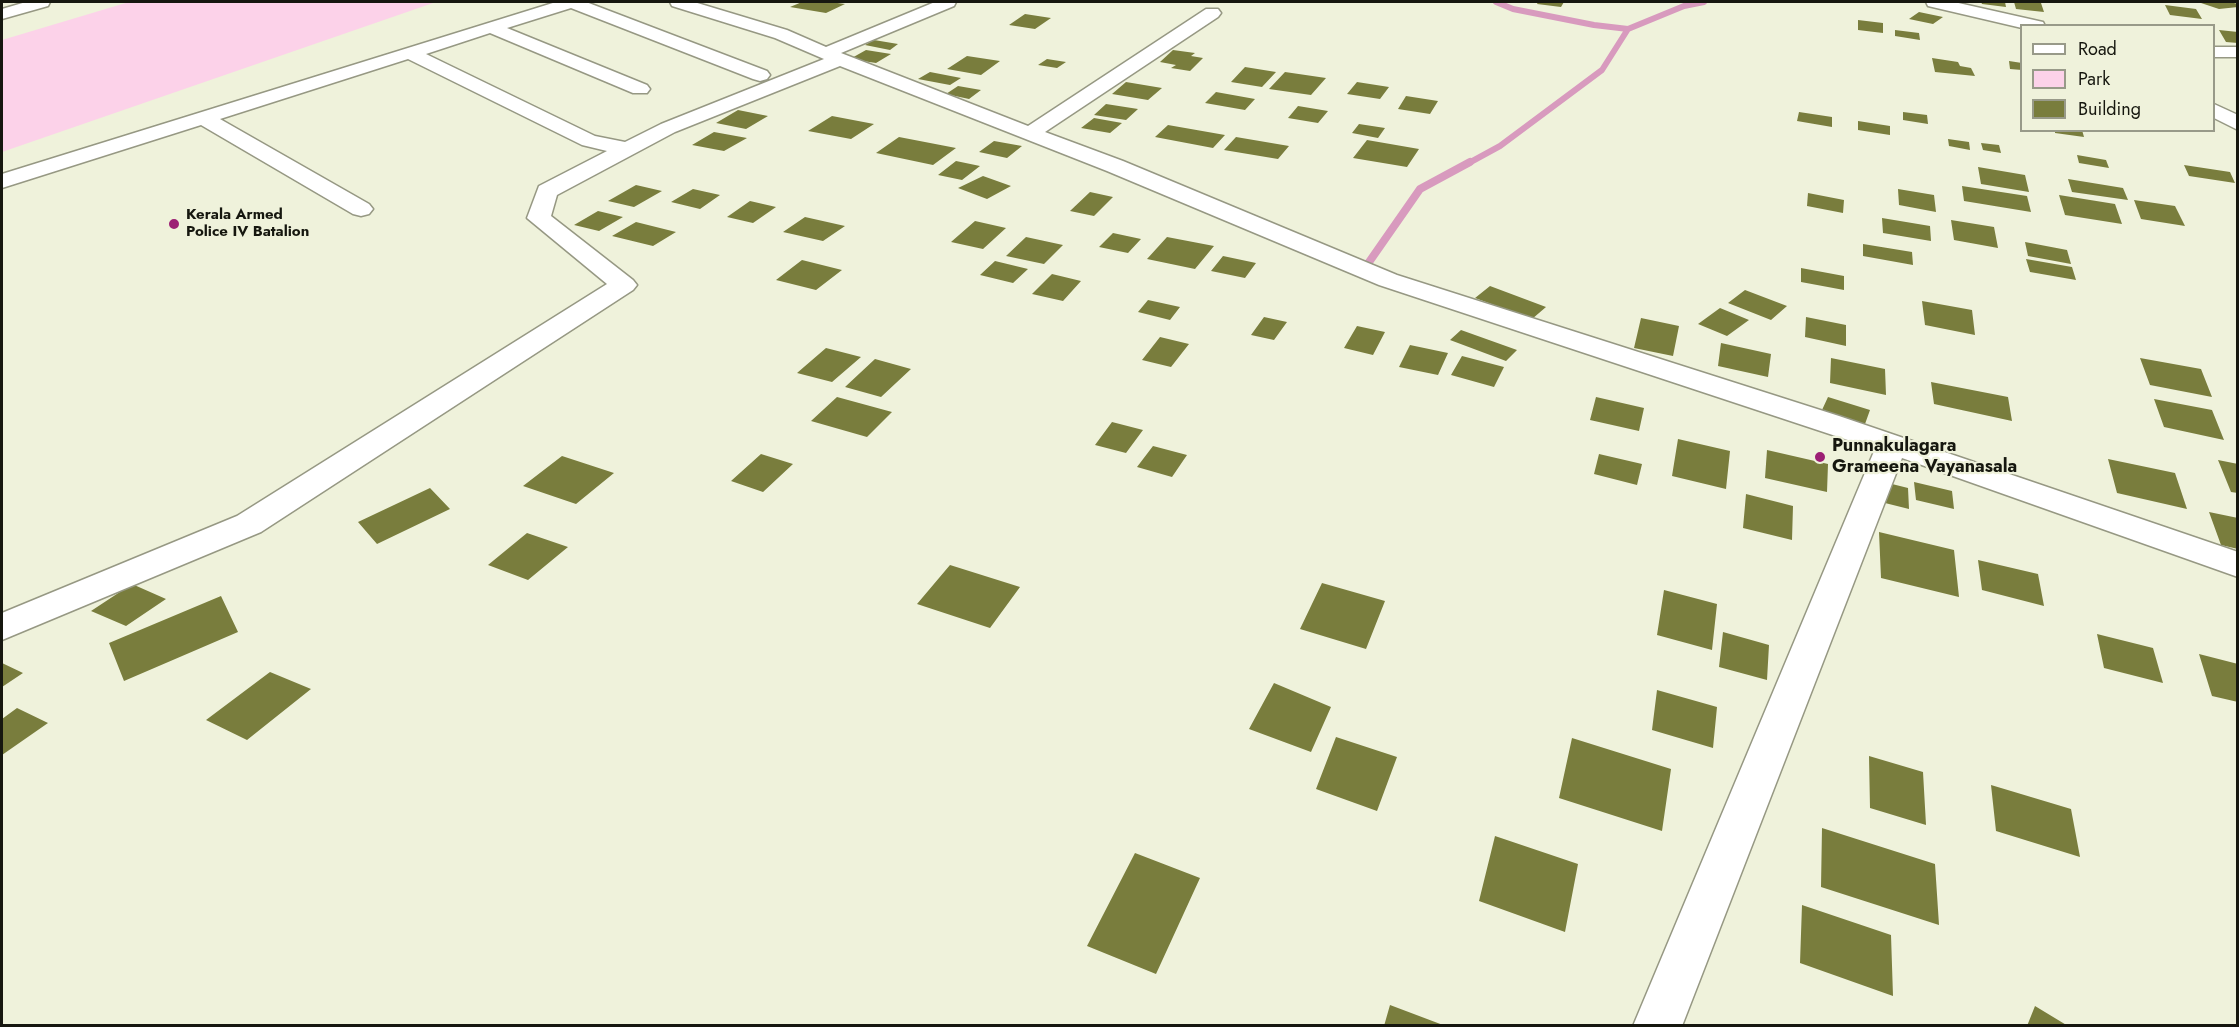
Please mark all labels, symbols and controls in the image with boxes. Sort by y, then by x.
legend [2020,24,2215,132]
text: Road [2078,36,2117,62]
text: Park [2078,66,2110,92]
text: Building [2078,96,2141,122]
place label: Kerala Armed Police IV Batalion [186,206,309,241]
marker: Kerala Armed Police IV Batalion [167,217,181,231]
place label: Punnakulagara Grameena Vayanasala [1832,436,2017,478]
marker: Punnakulagara Grameena Vayanasala [1813,450,1827,464]

